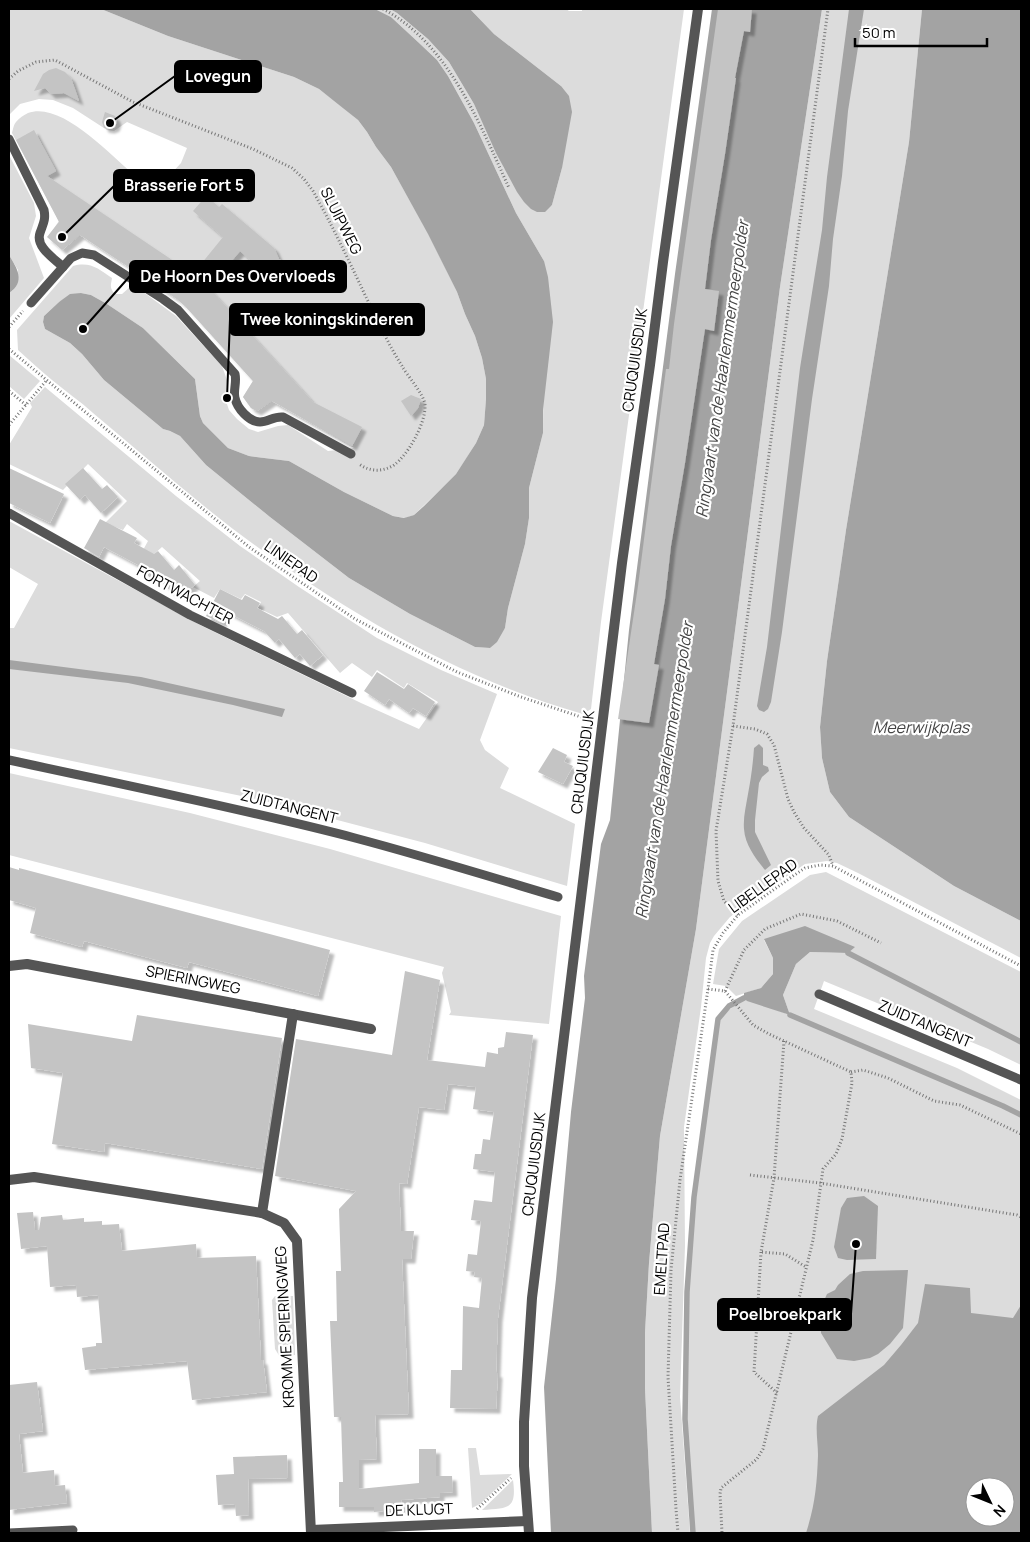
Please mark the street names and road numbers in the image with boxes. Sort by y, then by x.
street label: SLUIPWEG [316,184,367,258]
street label: CRUQUIUSDIJK [617,307,652,413]
street label: LINIEPAD [260,535,322,588]
street label: FORTWACHTER [133,560,237,629]
street label: CRUQUIUSDIJK [566,709,599,815]
street label: ZUIDTANGENT [238,784,340,829]
street label: LIBELLEPAD [724,853,802,918]
street label: SPIERINGWEG [144,960,243,999]
street label: ZUIDTANGENT [875,994,975,1053]
street label: CRUQUIUSDIJK [517,1111,550,1217]
street label: EMELTPAD [648,1222,675,1296]
street label: KROMME SPIERINGWEG [270,1245,299,1409]
street label: DE KLUGT [385,1498,453,1521]

